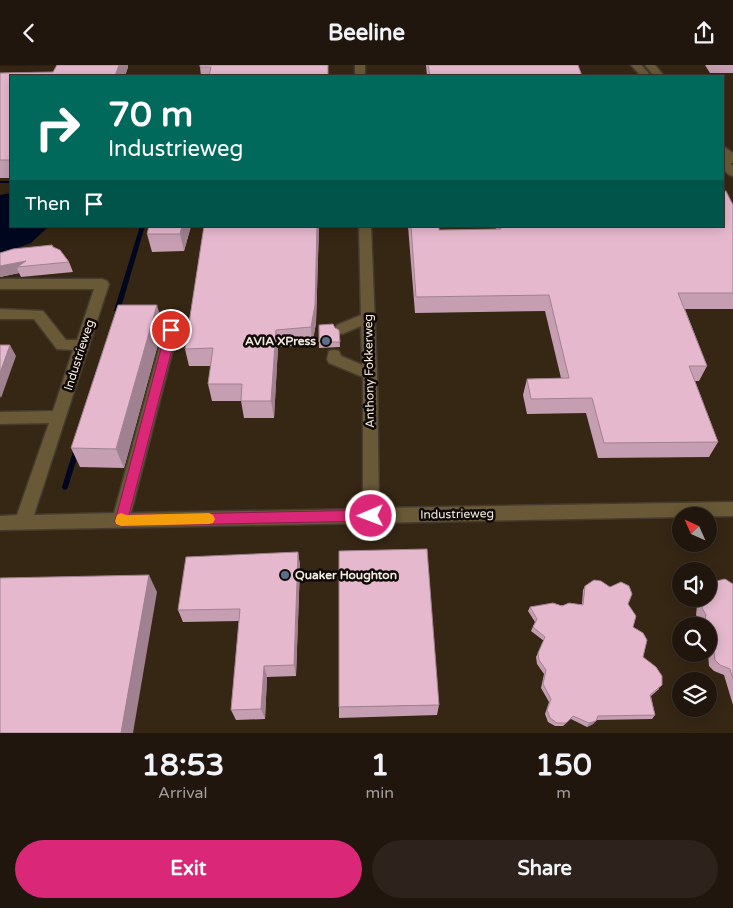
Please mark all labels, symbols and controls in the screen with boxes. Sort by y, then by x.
icon: back [15,19,43,47]
icon: share [690,19,718,47]
text: Beeline [328,20,405,46]
text: 70 m [108,94,193,136]
icon: right [25,95,90,160]
text: Industrieweg [108,136,243,162]
icon: arrive [80,190,108,218]
text: Then [25,193,70,215]
pin [150,309,192,351]
street label: Anthony Fokkerweg [361,314,377,428]
icon: arrive [157,316,185,344]
street label: Industrieweg [61,318,97,392]
place label: AVIA XPress [245,334,316,348]
marker: AVIA XPress [320,335,332,347]
position arrow [344,489,396,541]
street label: Industrieweg [420,506,494,522]
north arrow [672,507,718,553]
map controls [672,507,717,717]
button: sound [672,562,717,607]
place label: Quaker Houghton [295,568,397,583]
marker: Quaker Houghton [279,569,291,581]
button: search [672,617,717,662]
button: layers [672,672,717,717]
text: 18:53 [141,747,224,784]
text: 1 [370,747,389,784]
text: 150 [535,747,592,784]
text: Arrival [158,783,208,803]
text: min [366,783,394,803]
text: m [556,783,571,803]
button: Exit [15,840,362,898]
button: Share [372,840,718,898]

